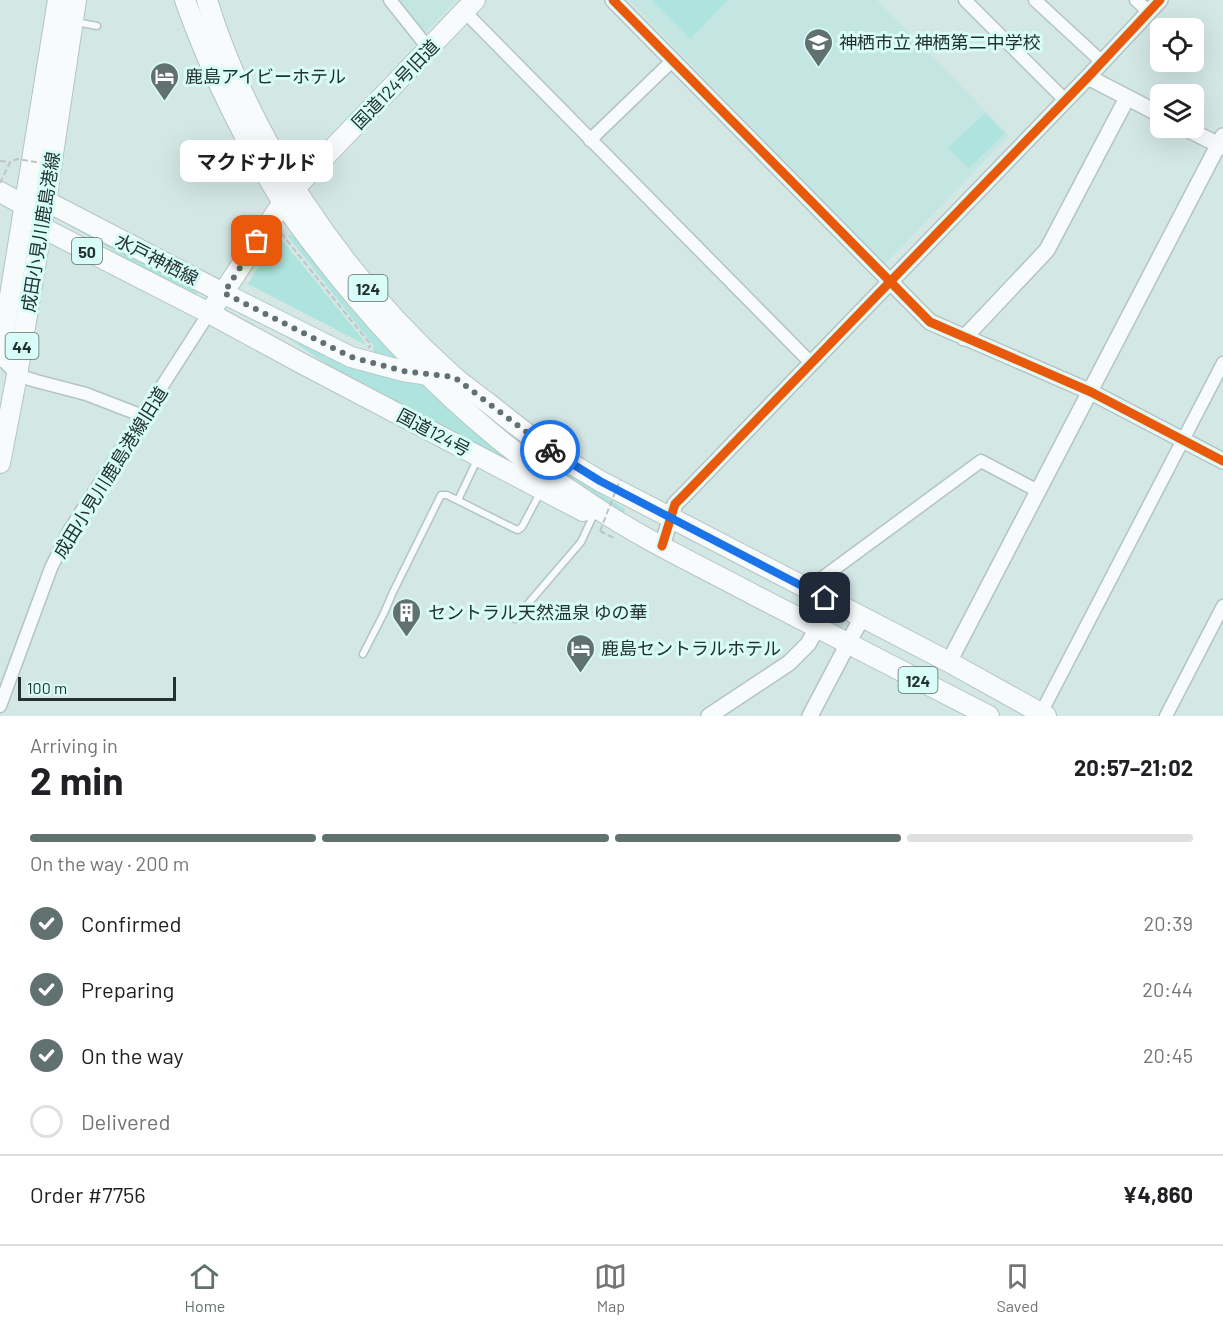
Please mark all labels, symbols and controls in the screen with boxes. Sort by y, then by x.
map controls [1150,18,1204,138]
button: locate [1150,18,1204,72]
school or university icon: 神栖市立 神栖第二中学校 [802,26,834,68]
place label: 神栖市立 神栖第二中学校 [839,31,1041,53]
street label: 国道124号旧道 [347,35,443,133]
hotel icon: 鹿島アイビーホテル [148,60,180,102]
place label: 鹿島アイビーホテル [185,65,346,87]
button: layers [1150,84,1204,138]
callout: マクドナルド [180,139,334,181]
text: マクドナルド [197,149,317,173]
street label: 成田小見川鹿島港線 [16,150,64,314]
pin [231,215,282,266]
icon: bag [240,224,273,257]
street label: 水戸神栖線 [112,229,202,289]
road number: 50 [72,238,102,264]
road number: 124 [348,275,388,301]
road number: 44 [5,333,38,359]
street label: 成田小見川鹿島港線旧道 [48,382,172,562]
street label: 国道124号 [394,404,474,460]
courier [520,420,580,480]
icon: bike [534,434,567,467]
pin [799,572,850,623]
icon: home [808,581,841,614]
building icon: セントラル天然温泉 ゆの華 [391,596,423,638]
place label: セントラル天然温泉 ゆの華 [428,601,648,623]
hotel icon: 鹿島セントラルホテル [564,632,596,674]
place label: 鹿島セントラルホテル [601,637,781,659]
road number: 124 [898,667,938,693]
scale bar [18,674,176,702]
text: 100 m [27,678,67,697]
text: Arriving in [30,733,118,757]
text: 20:57–21:02 [1074,754,1193,780]
text: 2 min [30,756,123,803]
text: On the way · 200 m [30,851,189,875]
icon: check [30,907,63,940]
text: Confirmed [81,910,181,936]
text: 20:39 [1143,911,1193,935]
icon: check [30,973,63,1006]
text: Preparing [81,976,174,1002]
text: 20:44 [1142,977,1193,1001]
icon: check [30,1039,63,1072]
text: On the way [81,1042,184,1068]
text: 20:45 [1143,1043,1193,1067]
text: Delivered [81,1108,170,1134]
text: Order #7756 [30,1181,146,1207]
text: ¥4,860 [1123,1181,1193,1207]
tab: Home [185,1260,225,1315]
tab: Map [594,1260,627,1315]
tab: Saved [996,1260,1038,1315]

